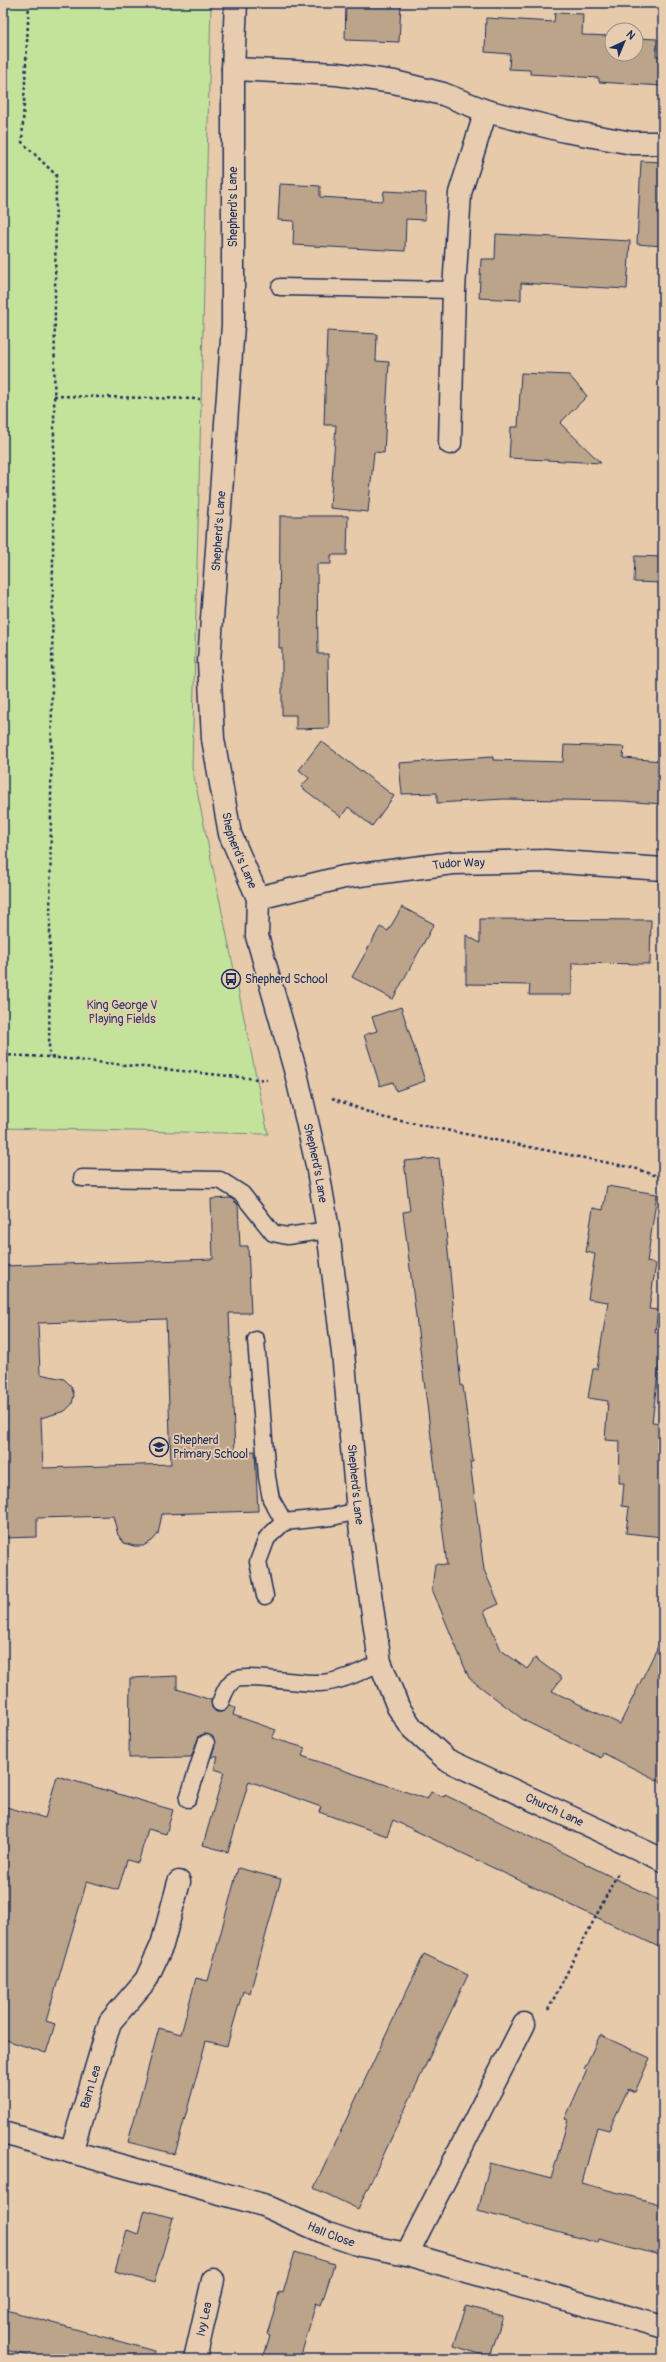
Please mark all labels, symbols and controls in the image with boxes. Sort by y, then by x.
north arrow [604,22,644,62]
text: N [623,28,638,43]
street label: Shepherd's Lane [226,167,241,247]
street label: Shepherd's Lane [209,490,229,572]
street label: Shepherd's Lane [219,811,261,891]
street label: Tudor Way [432,855,485,873]
bus stop icon: Shepherd School [220,968,242,990]
place label: Shepherd School [245,972,328,987]
park label: King George V Playing Fields [86,998,158,1027]
street label: Shepherd's Lane [300,1122,331,1204]
place label: Shepherd Primary School [173,1433,248,1462]
school or university icon: Shepherd Primary School [148,1436,170,1458]
street label: Shepherd's Lane [344,1443,367,1526]
street label: Church Lane [523,1790,586,1830]
street label: Barn Lea [77,2063,104,2110]
street label: Hall Close [305,2218,357,2250]
street label: Ivy Lea [193,2300,215,2338]

